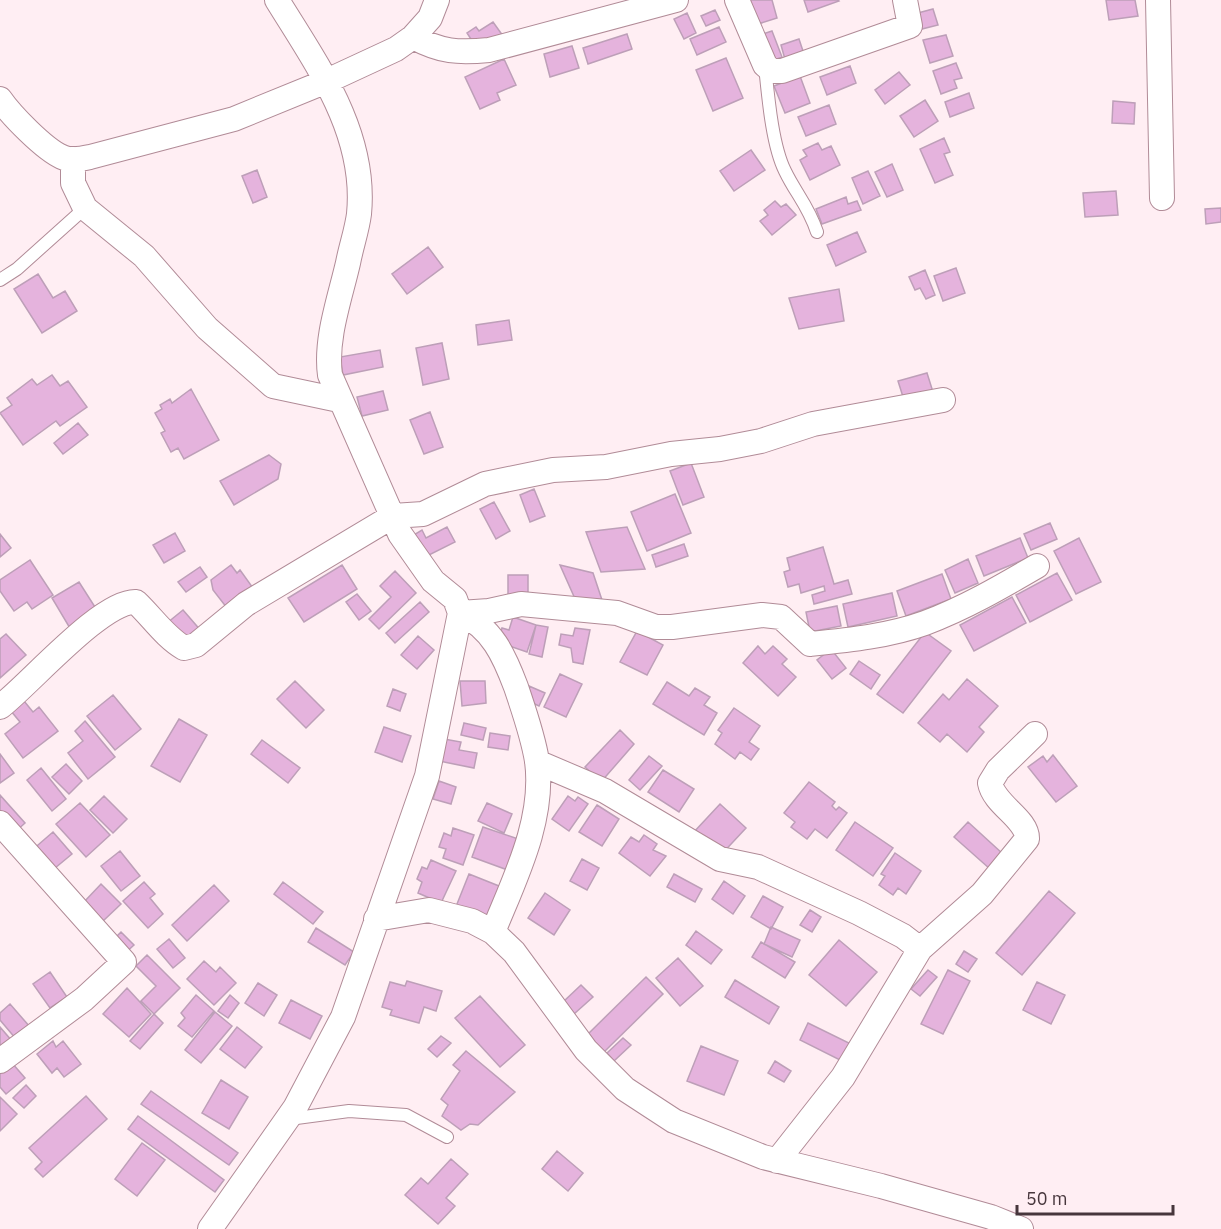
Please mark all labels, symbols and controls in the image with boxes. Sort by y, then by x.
scale bar [1017,1178,1173,1216]
text: 50 m [1026,1187,1068,1210]

